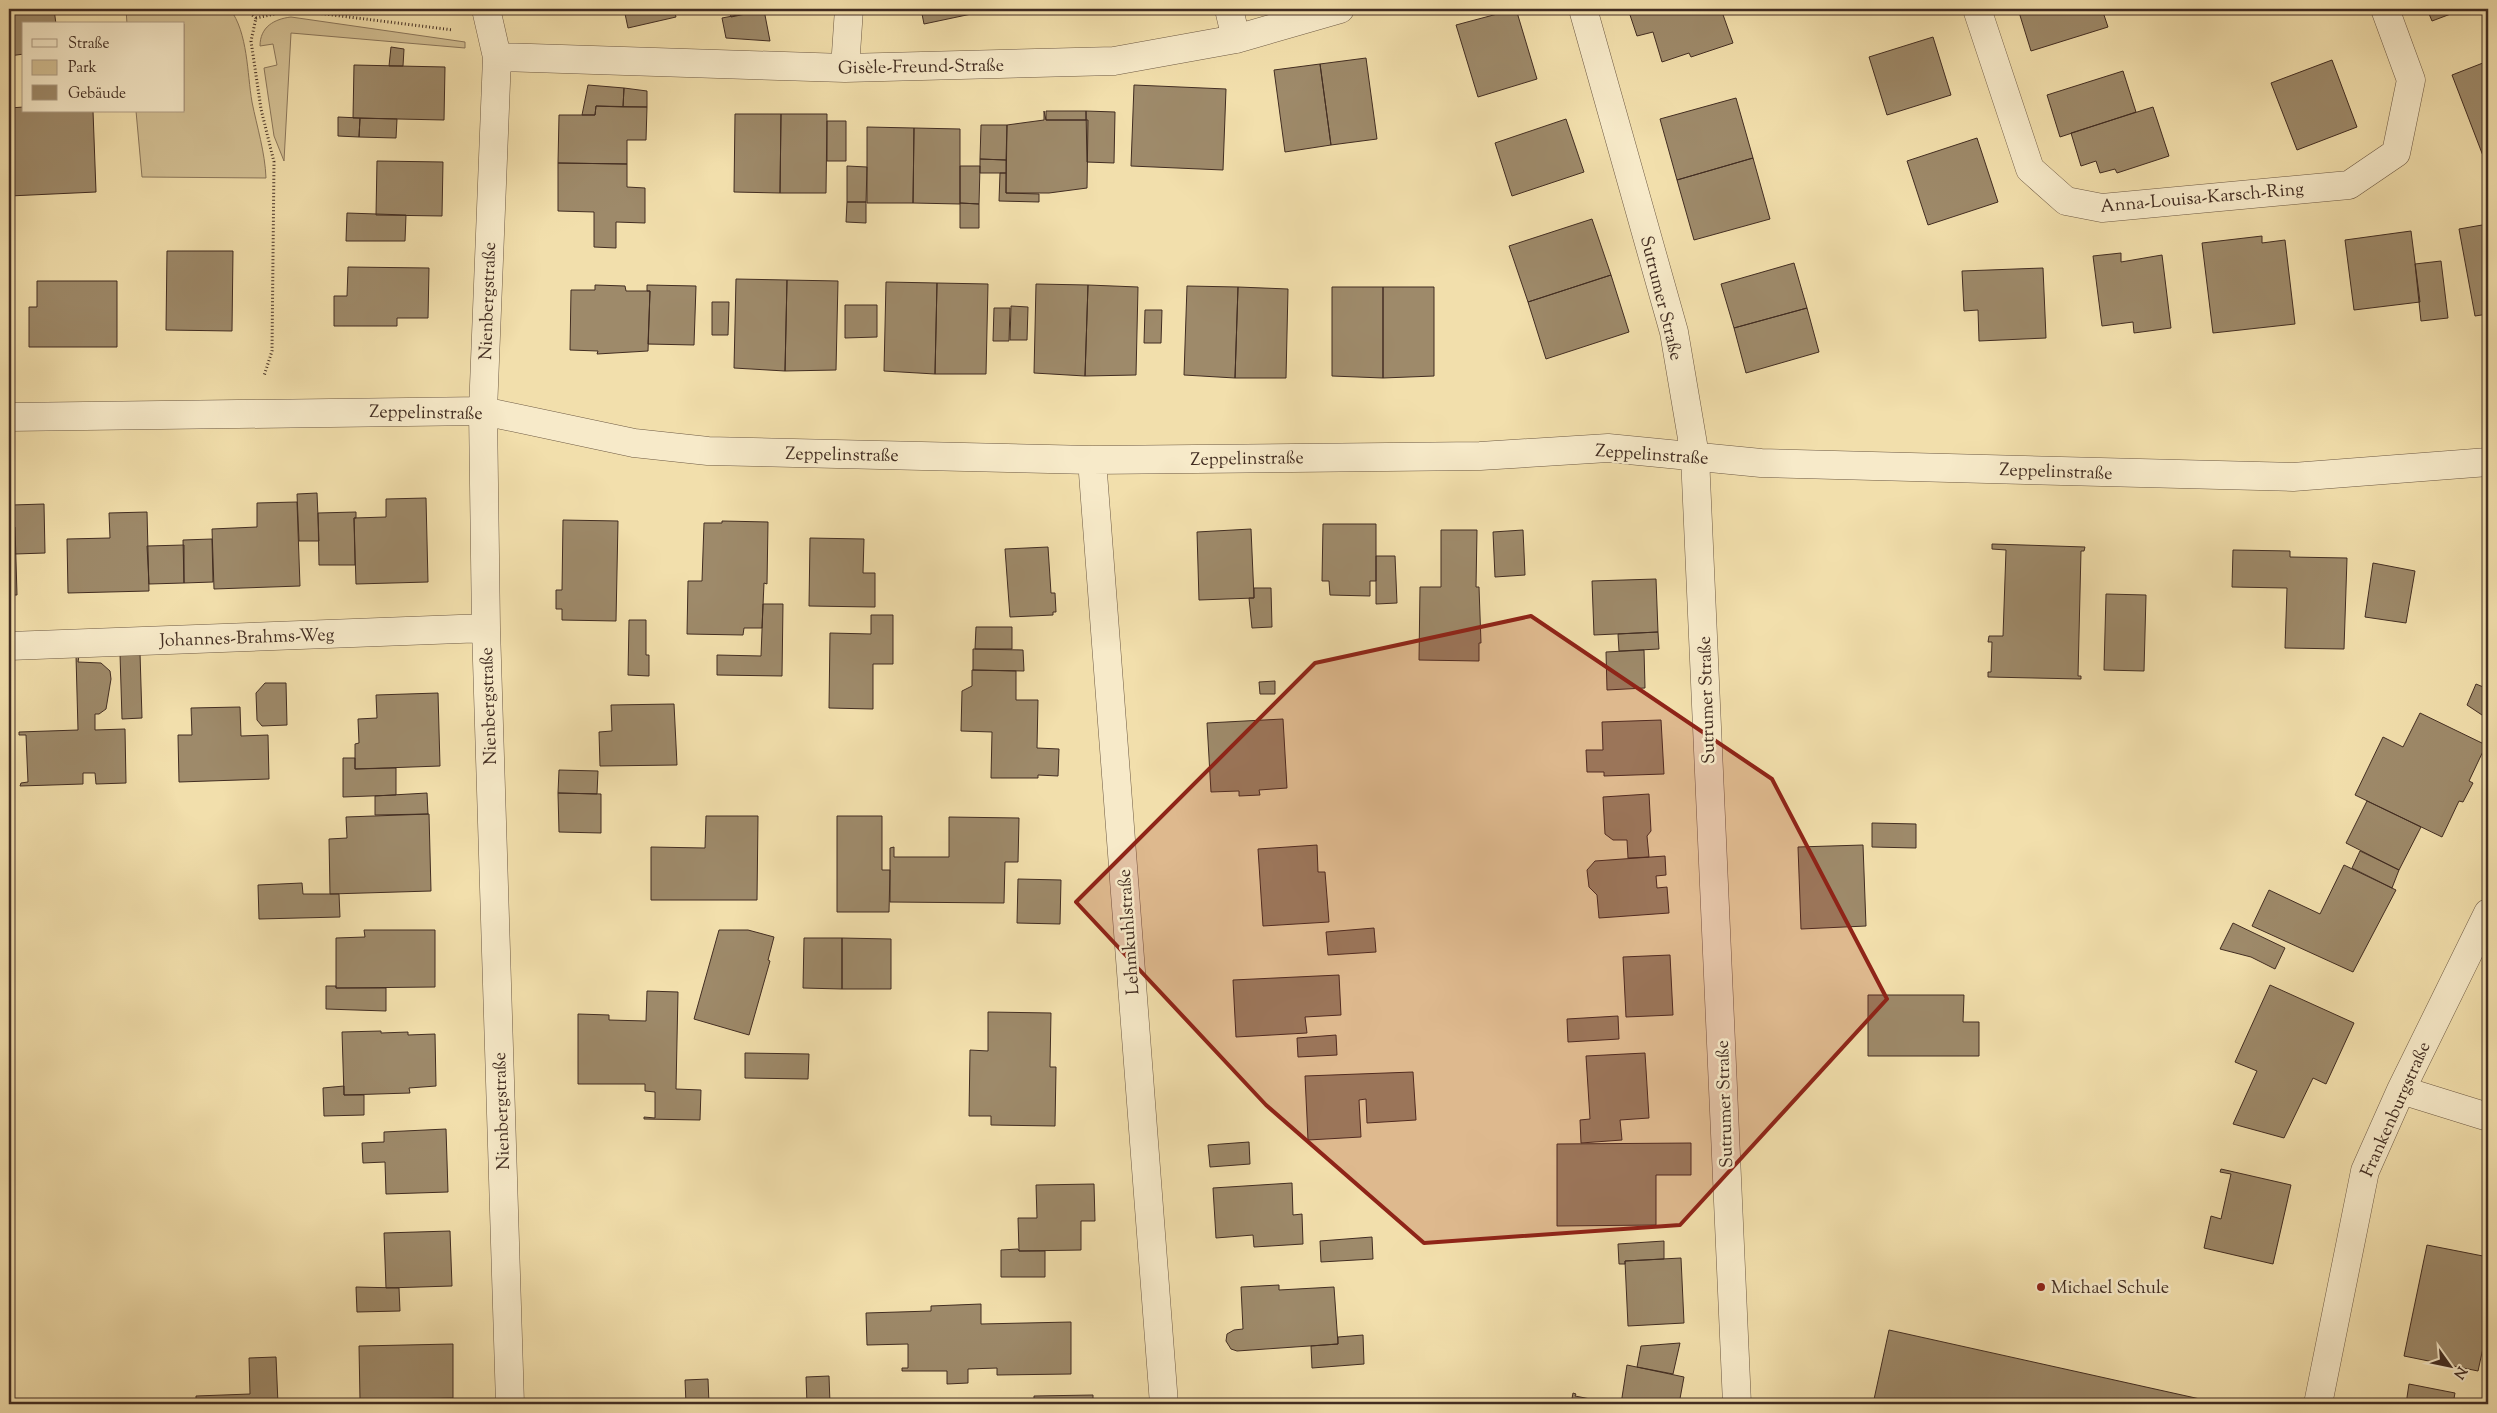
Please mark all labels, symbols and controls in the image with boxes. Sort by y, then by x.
legend [22,22,185,112]
text: Straße [68,34,110,55]
street label: Gisèle-Freund-Straße [838,54,1004,82]
text: Park [68,58,97,79]
text: Gebäude [68,84,126,105]
street label: Anna-Louisa-Karsch-Ring [2099,177,2305,221]
street label: Sutrumer Straße [1632,233,1688,364]
street label: Nienbergstraße [474,242,504,361]
street label: Zeppelinstraße [369,400,483,428]
street label: Zeppelinstraße [1594,439,1709,473]
street label: Zeppelinstraße [785,442,899,470]
street label: Zeppelinstraße [1190,446,1304,474]
street label: Zeppelinstraße [1999,458,2113,488]
street label: Johannes-Brahms-Weg [158,623,335,655]
street label: Sutrumer Straße [1693,636,1723,764]
street label: Nienbergstraße [475,646,505,765]
street label: Lehmkuhlstraße [1113,868,1147,996]
street label: Frankenburgstraße [2355,1038,2438,1182]
street label: Sutrumer Straße [1711,1040,1741,1168]
street label: Nienbergstraße [488,1051,518,1170]
place label: Michael Schule [2051,1276,2169,1302]
marker: Michael Schule [2035,1281,2047,1293]
north arrow [2424,1340,2474,1390]
text: N [2448,1362,2471,1382]

